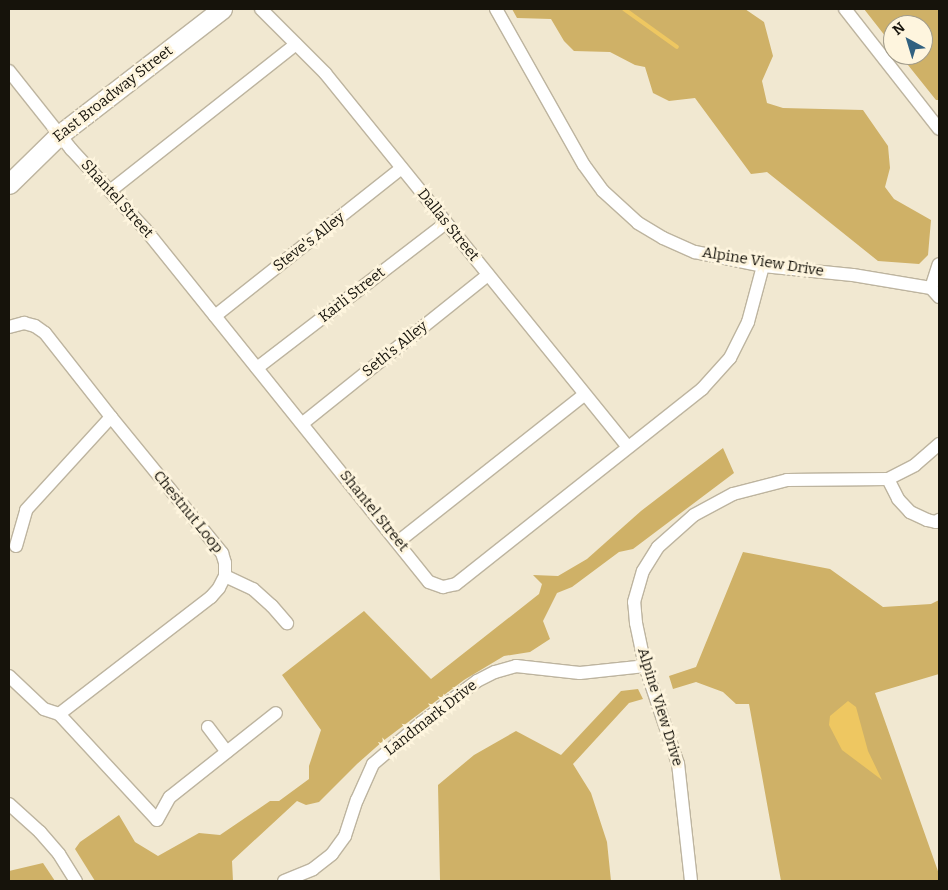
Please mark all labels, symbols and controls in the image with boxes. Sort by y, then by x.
north arrow [883,15,933,65]
text: N [889,19,908,39]
street label: East Broadway Street [50,42,176,146]
street label: Shantel Street [77,156,157,242]
street label: Dallas Street [413,185,483,265]
street label: Steve's Alley [270,209,348,275]
street label: Alpine View Drive [701,243,825,281]
street label: Karli Street [315,264,389,326]
street label: Seth's Alley [359,317,431,381]
street label: Chestnut Loop [149,467,227,557]
street label: Shantel Street [336,467,412,555]
street label: Alpine View Drive [633,646,687,768]
street label: Landmark Drive [381,676,481,760]

